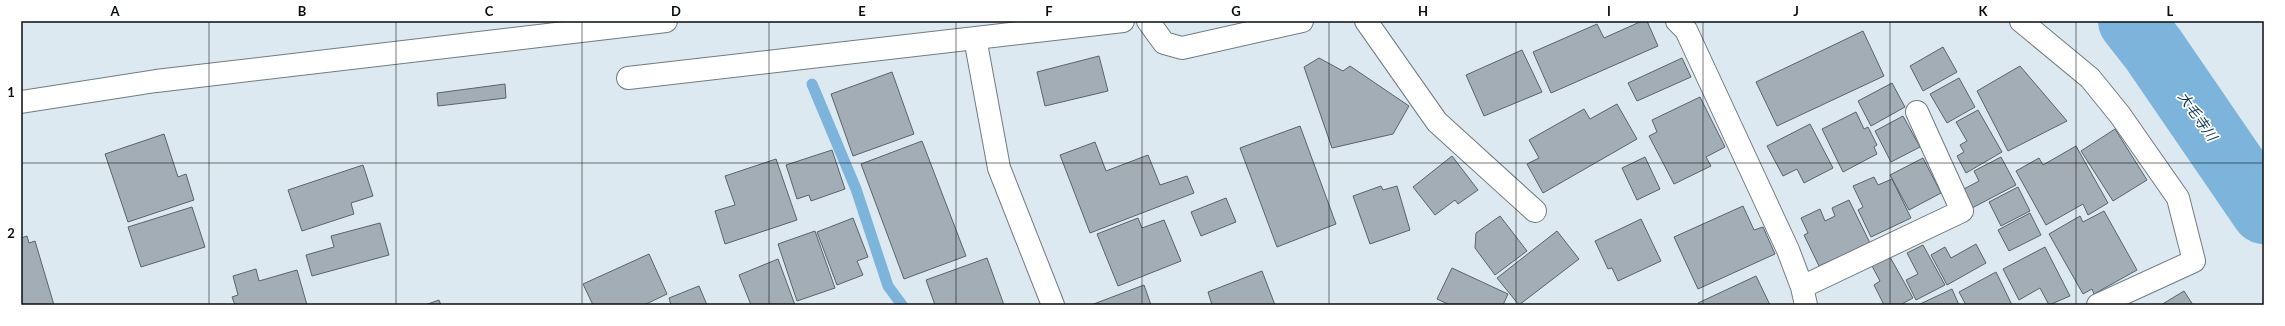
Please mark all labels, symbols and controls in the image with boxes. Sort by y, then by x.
text: A [109,3,120,19]
text: B [298,3,307,19]
text: C [485,3,494,19]
text: D [671,3,681,19]
text: E [858,3,866,19]
text: F [1045,3,1053,19]
text: G [1231,3,1241,19]
text: H [1418,3,1428,19]
text: I [1607,3,1611,19]
text: J [1793,3,1799,19]
text: K [1979,3,1989,19]
text: L [2167,3,2174,19]
text: 1 [7,84,15,100]
water label: 大毛寺川 [2175,88,2222,145]
text: 2 [7,225,15,241]

